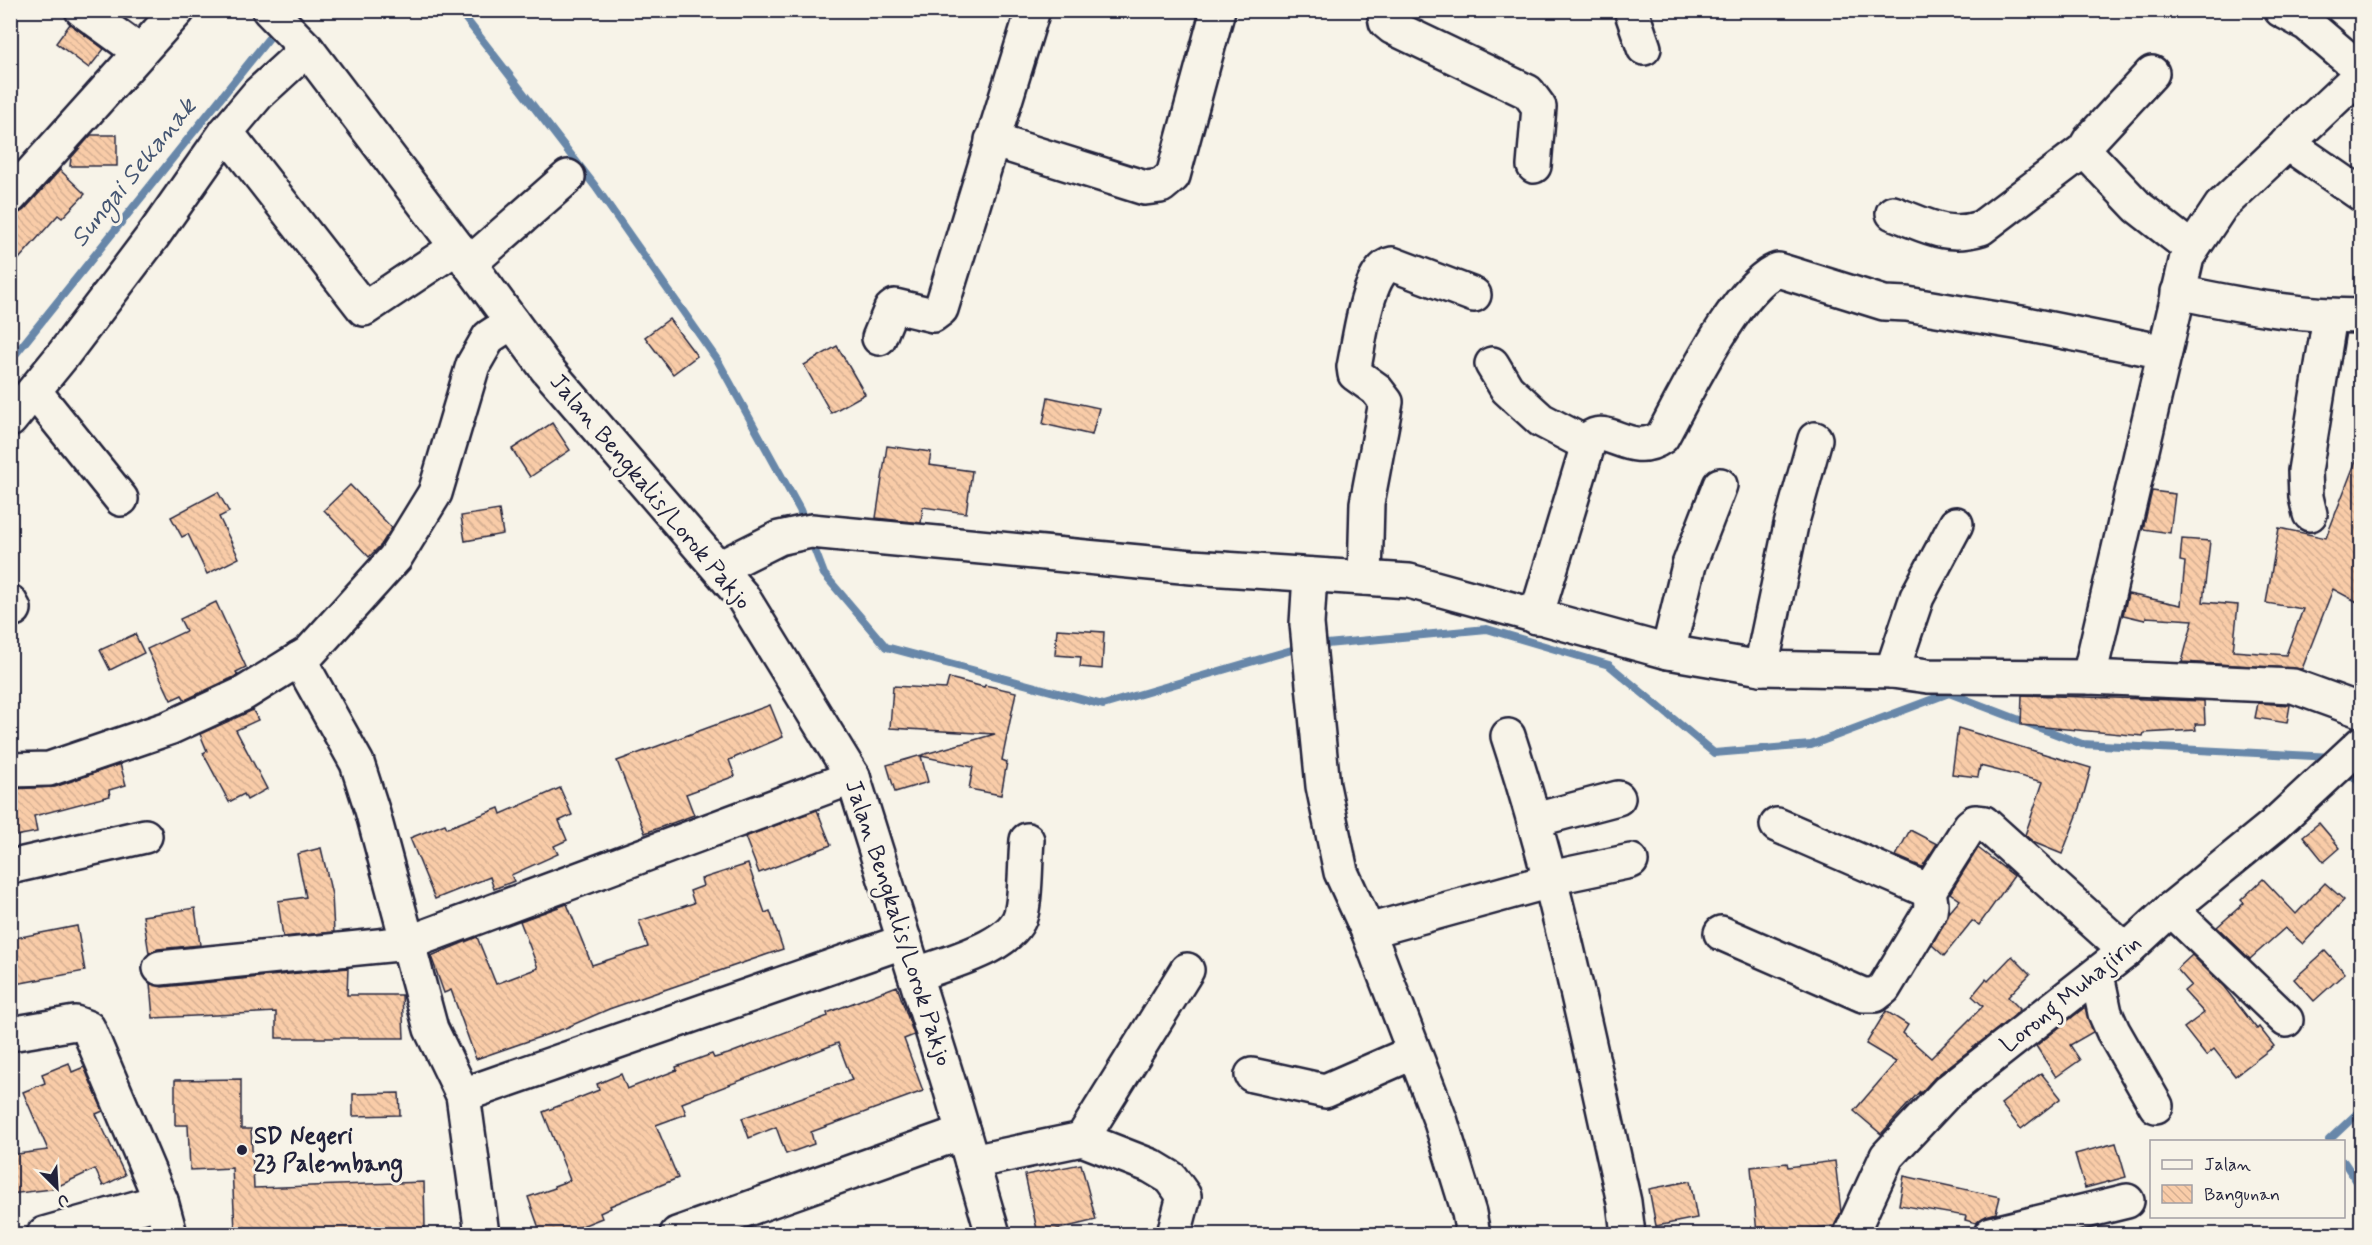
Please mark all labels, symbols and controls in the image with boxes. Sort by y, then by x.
water label: Sungai Sekanak [63,90,207,256]
street label: Jalan Bengkalis/Lorok Pakjo [540,367,758,618]
street label: Jalan Bengkalis/Lorok Pakjo [835,776,959,1071]
street label: Lorong Muhajirin [1994,928,2150,1063]
place label: SD Negeri 23 Palembang [254,1121,403,1183]
legend [2150,1140,2345,1218]
marker: SD Negeri 23 Palembang [235,1143,249,1157]
text: Jalan [2204,1153,2251,1177]
north arrow [27,1158,87,1218]
text: Bangunan [2204,1183,2280,1208]
text: U [53,1189,72,1212]

